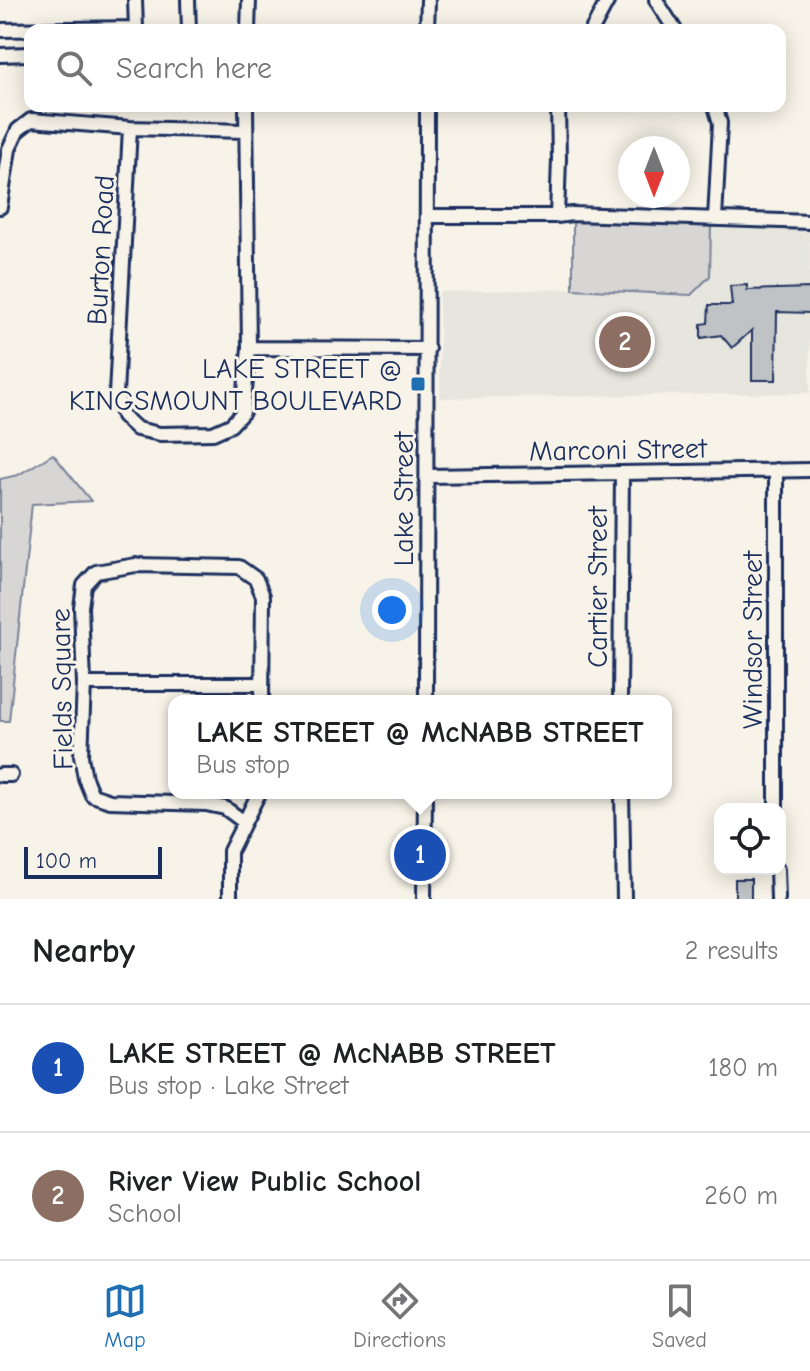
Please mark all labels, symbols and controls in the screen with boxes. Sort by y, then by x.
search box [24,24,786,112]
icon: search [52,46,96,90]
text: Search here [116,51,272,86]
north arrow [618,136,690,208]
street label: Burton Road [81,174,121,326]
pin: 2 [599,312,651,372]
place label: LAKE STREET @ KINGSMOUNT BOULEVARD [69,353,402,417]
marker: LAKE STREET @ KINGSMOUNT BOULEVARD [409,375,427,393]
street label: Lake Street [388,431,420,566]
street label: Marconi Street [529,432,708,468]
street label: Cartier Street [582,505,614,668]
street label: Windsor Street [737,550,769,729]
your location [372,590,412,630]
street label: Fields Square [45,608,79,770]
popup [168,695,672,799]
text: LAKE STREET @ McNABB STREET [196,715,644,750]
text: Bus stop [196,750,290,780]
map controls [714,803,786,875]
button: locate [714,803,786,875]
pin: 1 [394,825,446,885]
scale bar [24,843,162,879]
text: 100 m [36,848,97,874]
text: Nearby [32,931,135,971]
text: 2 results [685,936,778,966]
text: LAKE STREET @ McNABB STREET [108,1036,556,1071]
text: 1 [53,1053,63,1083]
text: 180 m [708,1053,778,1083]
text: Bus stop · Lake Street [108,1071,349,1101]
text: River View Public School [108,1164,421,1199]
text: 2 [52,1181,64,1211]
text: 260 m [704,1181,778,1211]
text: School [108,1199,182,1229]
tab: Map [103,1279,147,1353]
tab: Directions [353,1279,446,1353]
tab: Saved [652,1279,707,1353]

